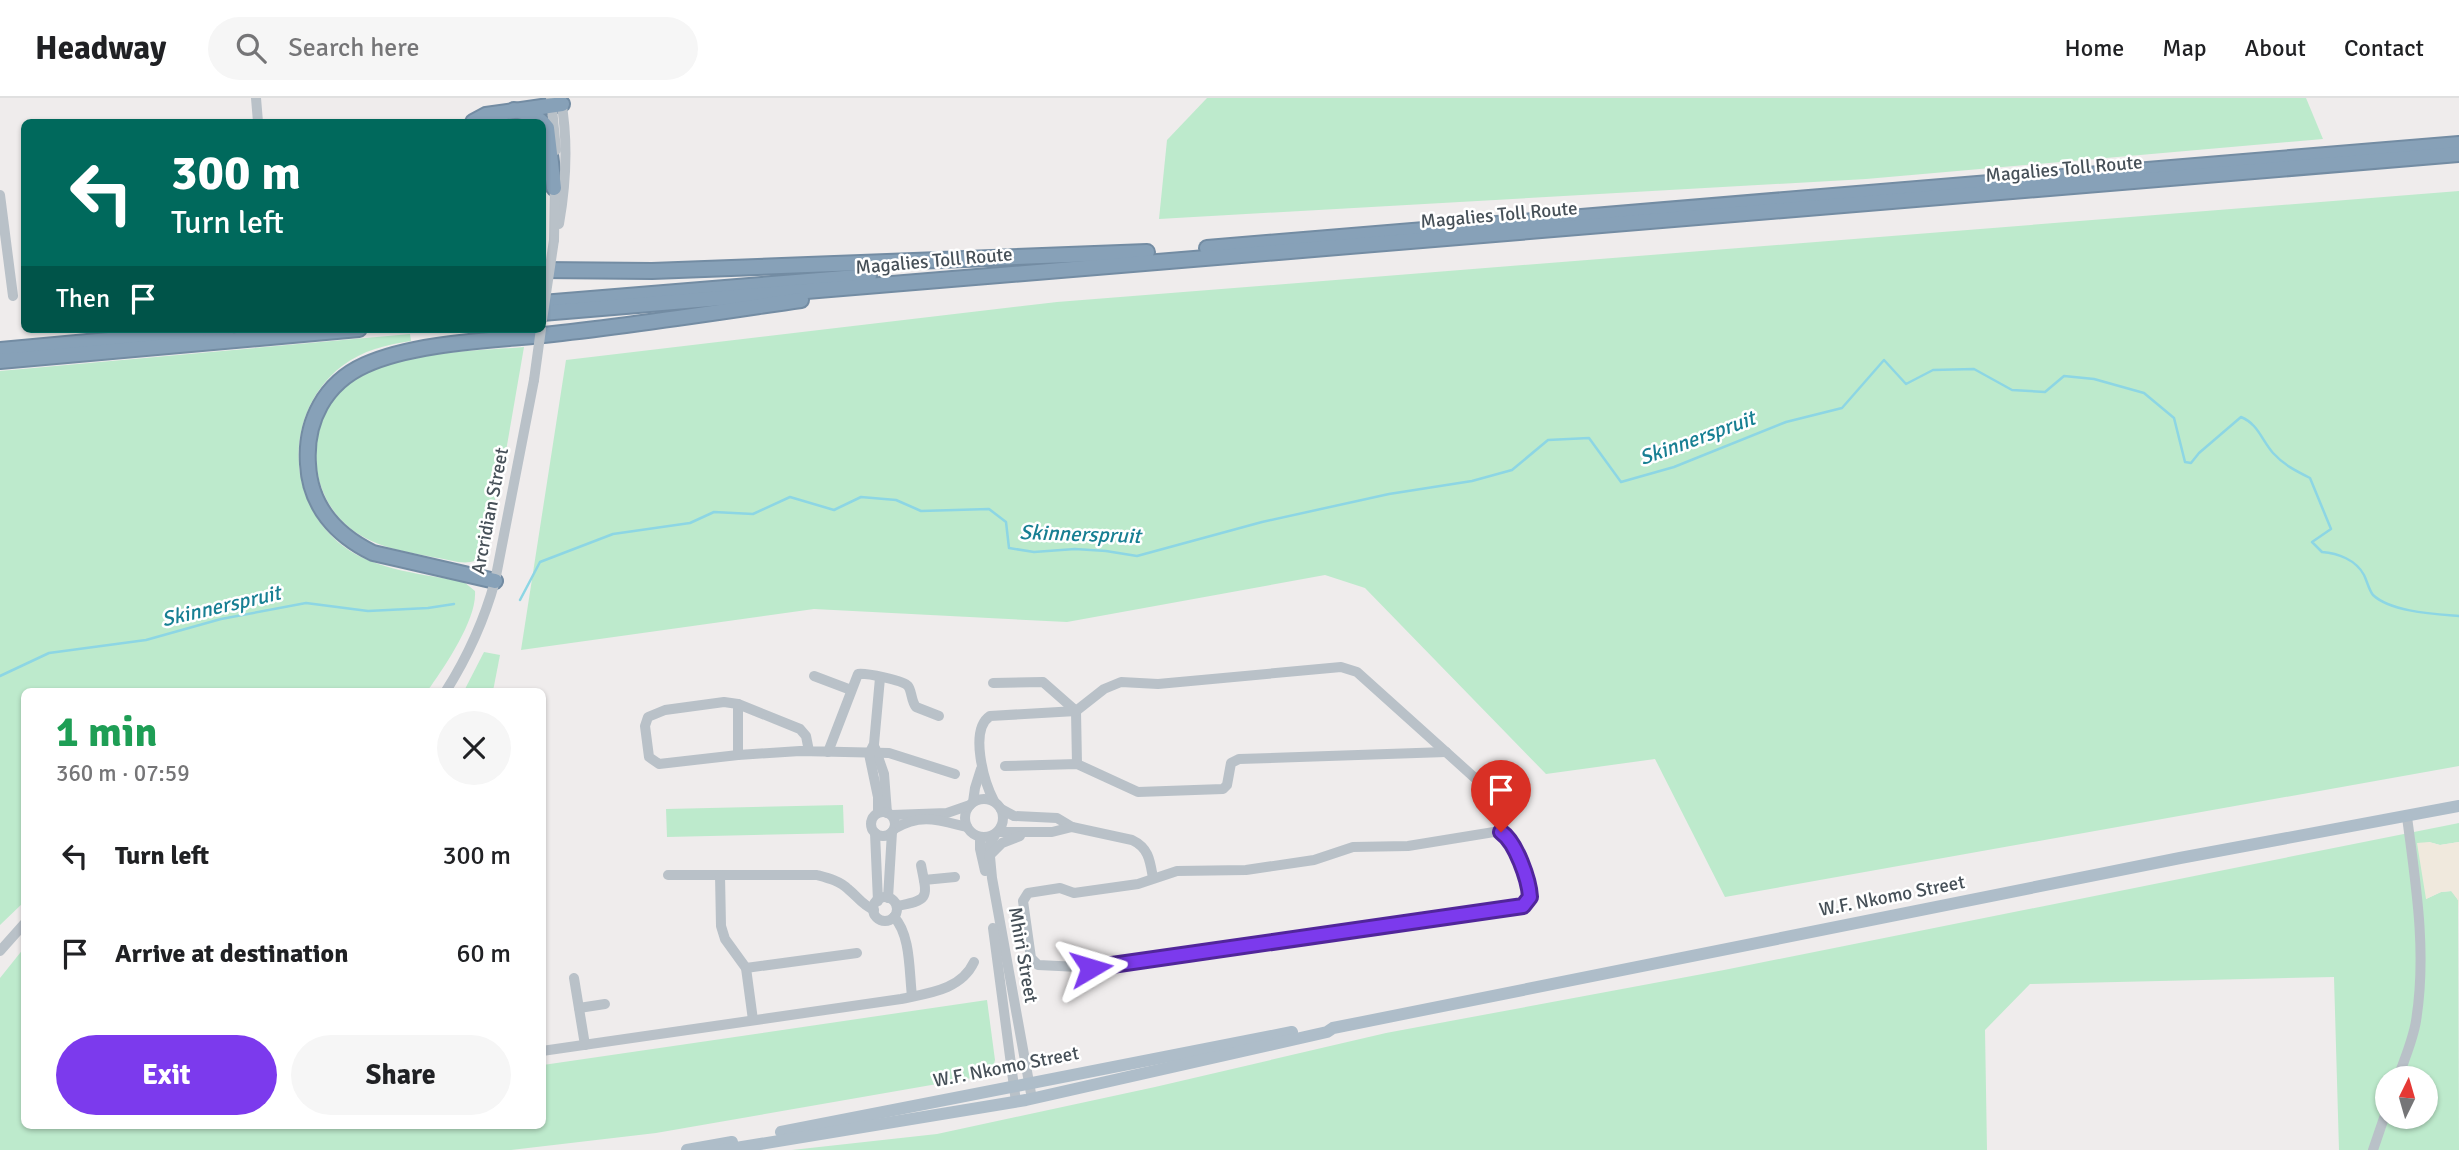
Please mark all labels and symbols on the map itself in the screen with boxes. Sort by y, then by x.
street label: Magalies Toll Route [1985,150,2143,188]
street label: Magalies Toll Route [1420,196,1578,234]
street label: Magalies Toll Route [855,242,1013,280]
water label: Skinnerspruit [1636,404,1761,471]
street label: Arcridian Street [466,445,514,576]
water label: Skinnerspruit [1019,519,1144,549]
water label: Skinnerspruit [159,579,286,632]
pin [1471,760,1531,832]
street label: W.F. Nkomo Street [1817,870,1967,922]
street label: Mhiri Street [1003,905,1043,1005]
position arrow [1054,931,1128,1005]
street label: W.F. Nkomo Street [931,1041,1081,1093]
north arrow [2375,1066,2438,1129]

